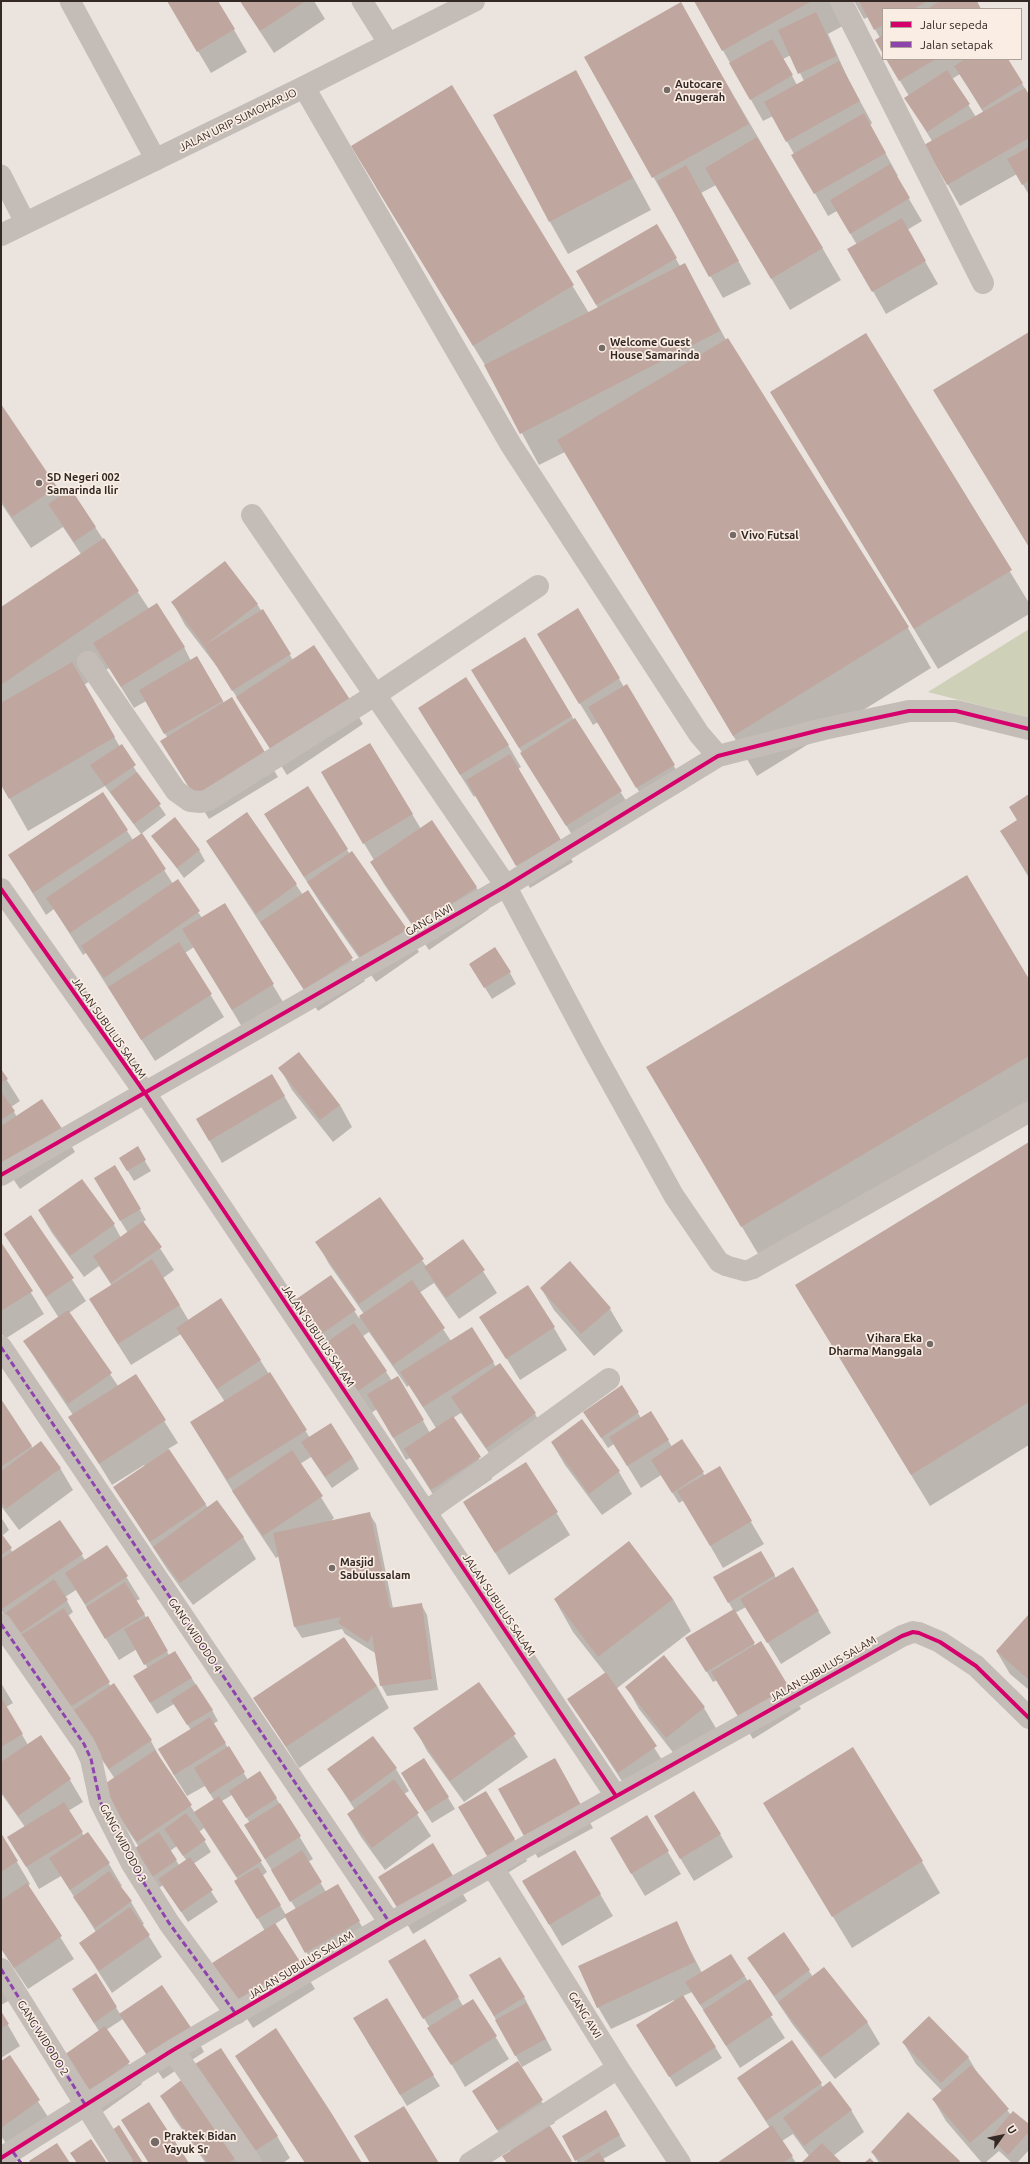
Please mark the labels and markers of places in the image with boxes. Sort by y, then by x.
place label: Autocare Anugerah [675,77,725,103]
marker: Autocare Anugerah [662,85,672,95]
place label: Welcome Guest House Samarinda [610,335,700,361]
marker: Welcome Guest House Samarinda [597,343,607,353]
place label: SD Negeri 002 Samarinda Ilir [47,470,120,496]
marker: SD Negeri 002 Samarinda Ilir [34,478,44,488]
place label: Vivo Futsal [741,528,799,542]
marker: Vivo Futsal [728,530,738,540]
place label: Vihara Eka Dharma Manggala [828,1331,922,1357]
marker: Vihara Eka Dharma Manggala [925,1339,935,1349]
place label: Masjid Sabulussalam [340,1555,410,1581]
marker: Masjid Sabulussalam [327,1563,337,1573]
place label: Praktek Bidan Yayuk Sr [164,2129,237,2155]
marker: Praktek Bidan Yayuk Sr [149,2136,161,2148]

